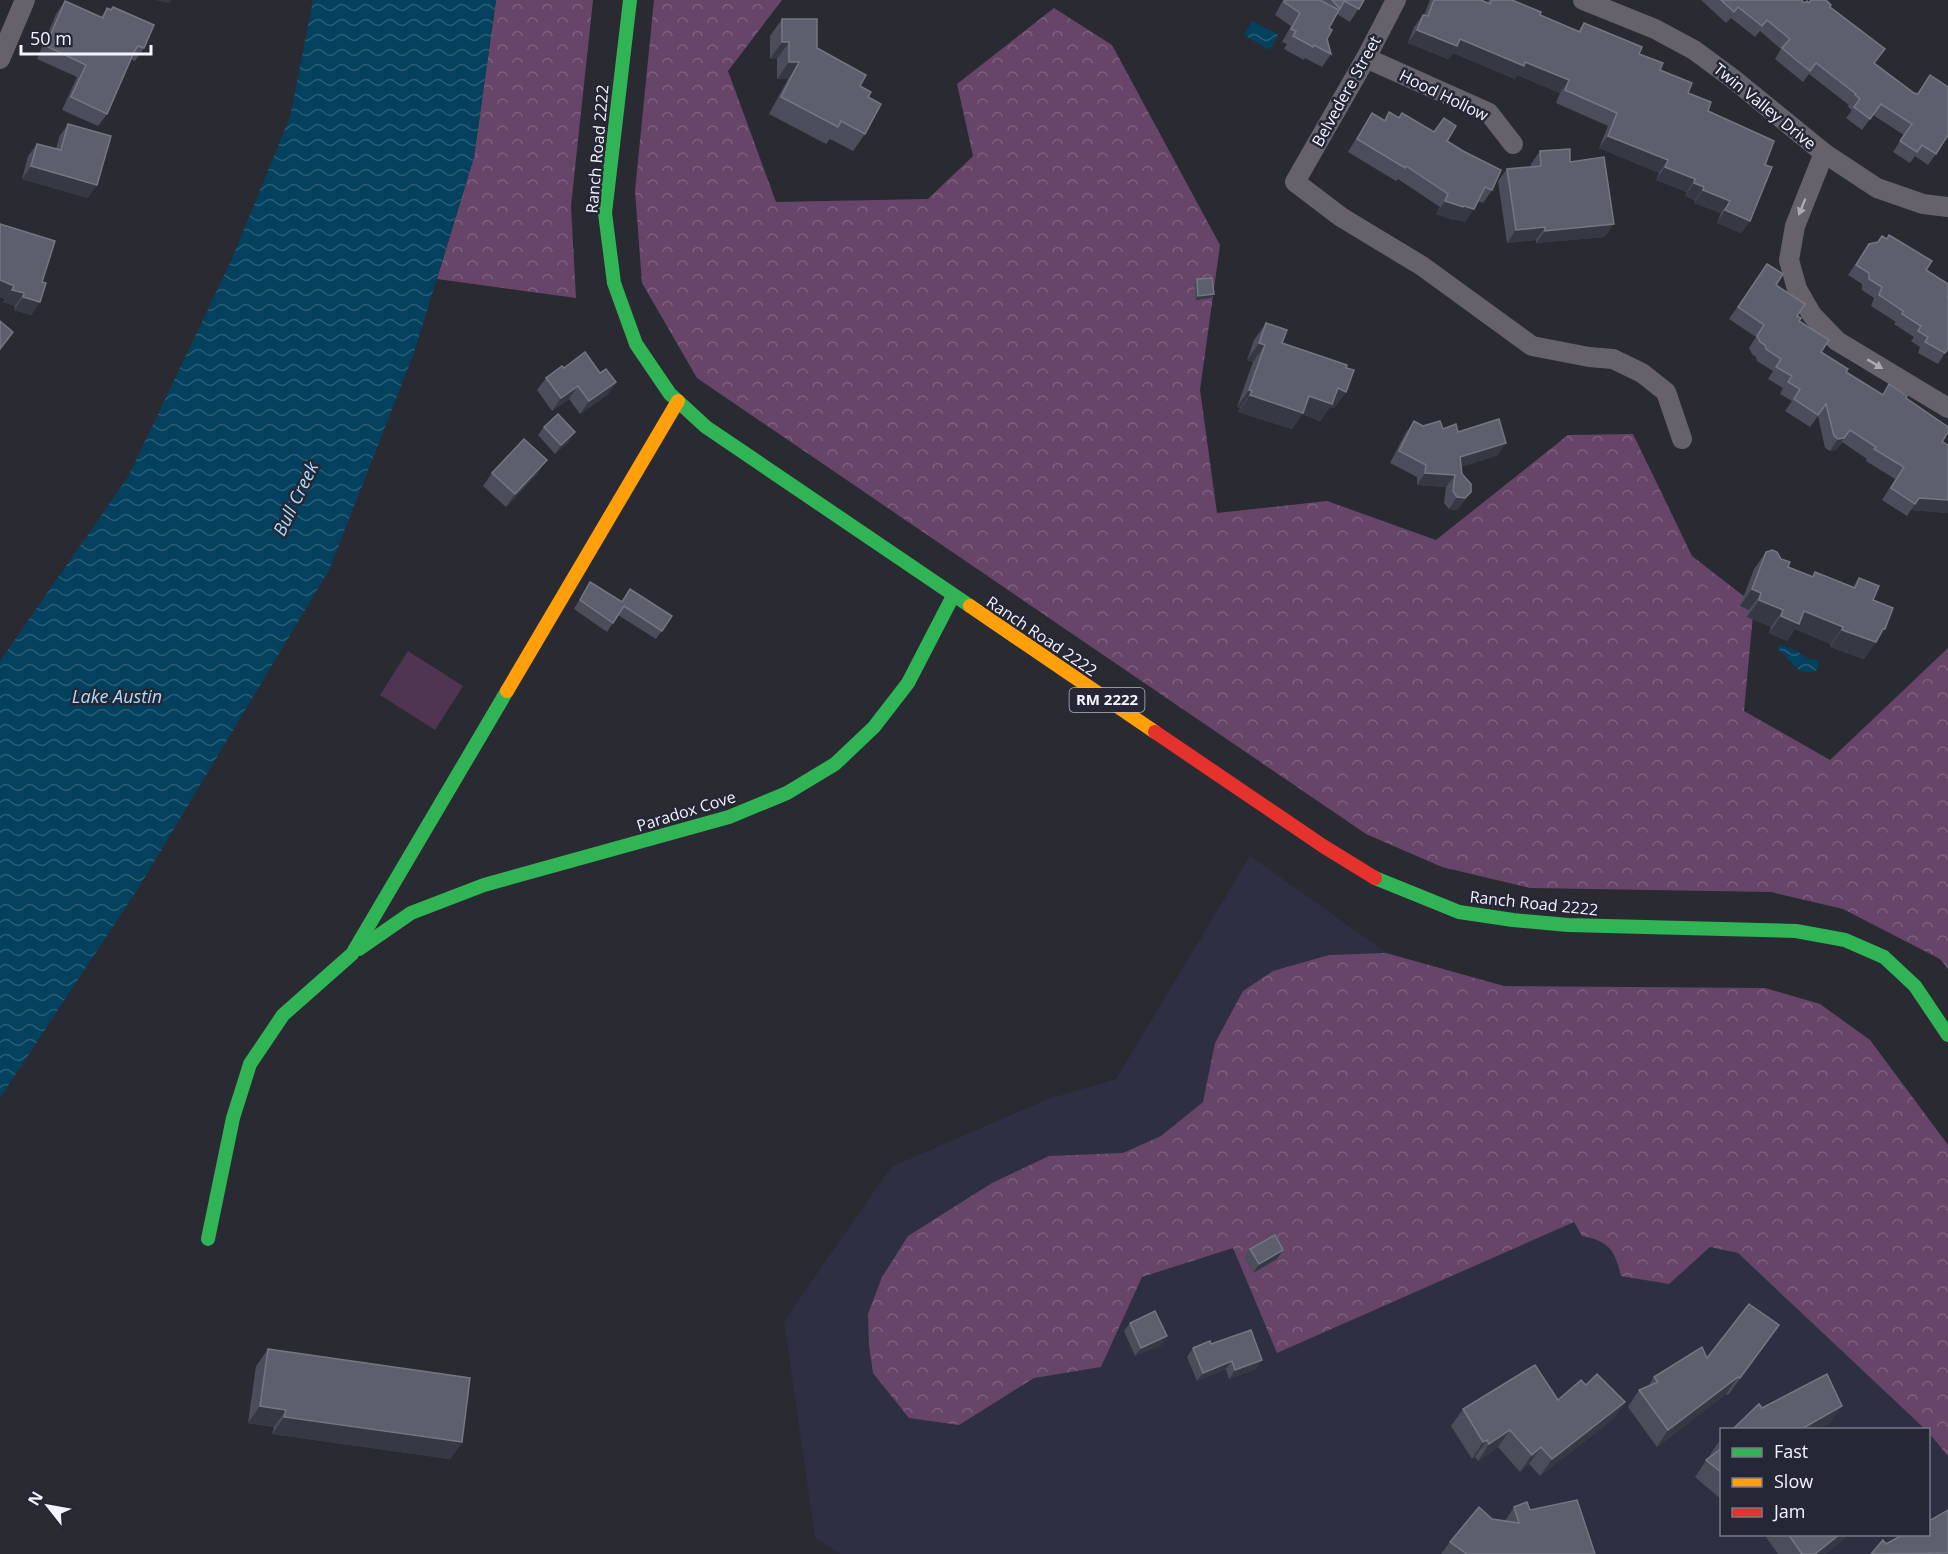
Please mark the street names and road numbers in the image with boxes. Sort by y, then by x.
street label: Belvedere Street [1306,31,1386,150]
street label: Twin Valley Drive [1709,58,1821,154]
street label: Hood Hollow [1396,64,1493,126]
street label: Ranch Road 2222 [580,84,614,214]
street label: Ranch Road 2222 [982,591,1102,681]
road number: RM 2222 [1070,688,1144,712]
street label: Paradox Cove [634,785,738,837]
street label: Ranch Road 2222 [1469,885,1599,921]

